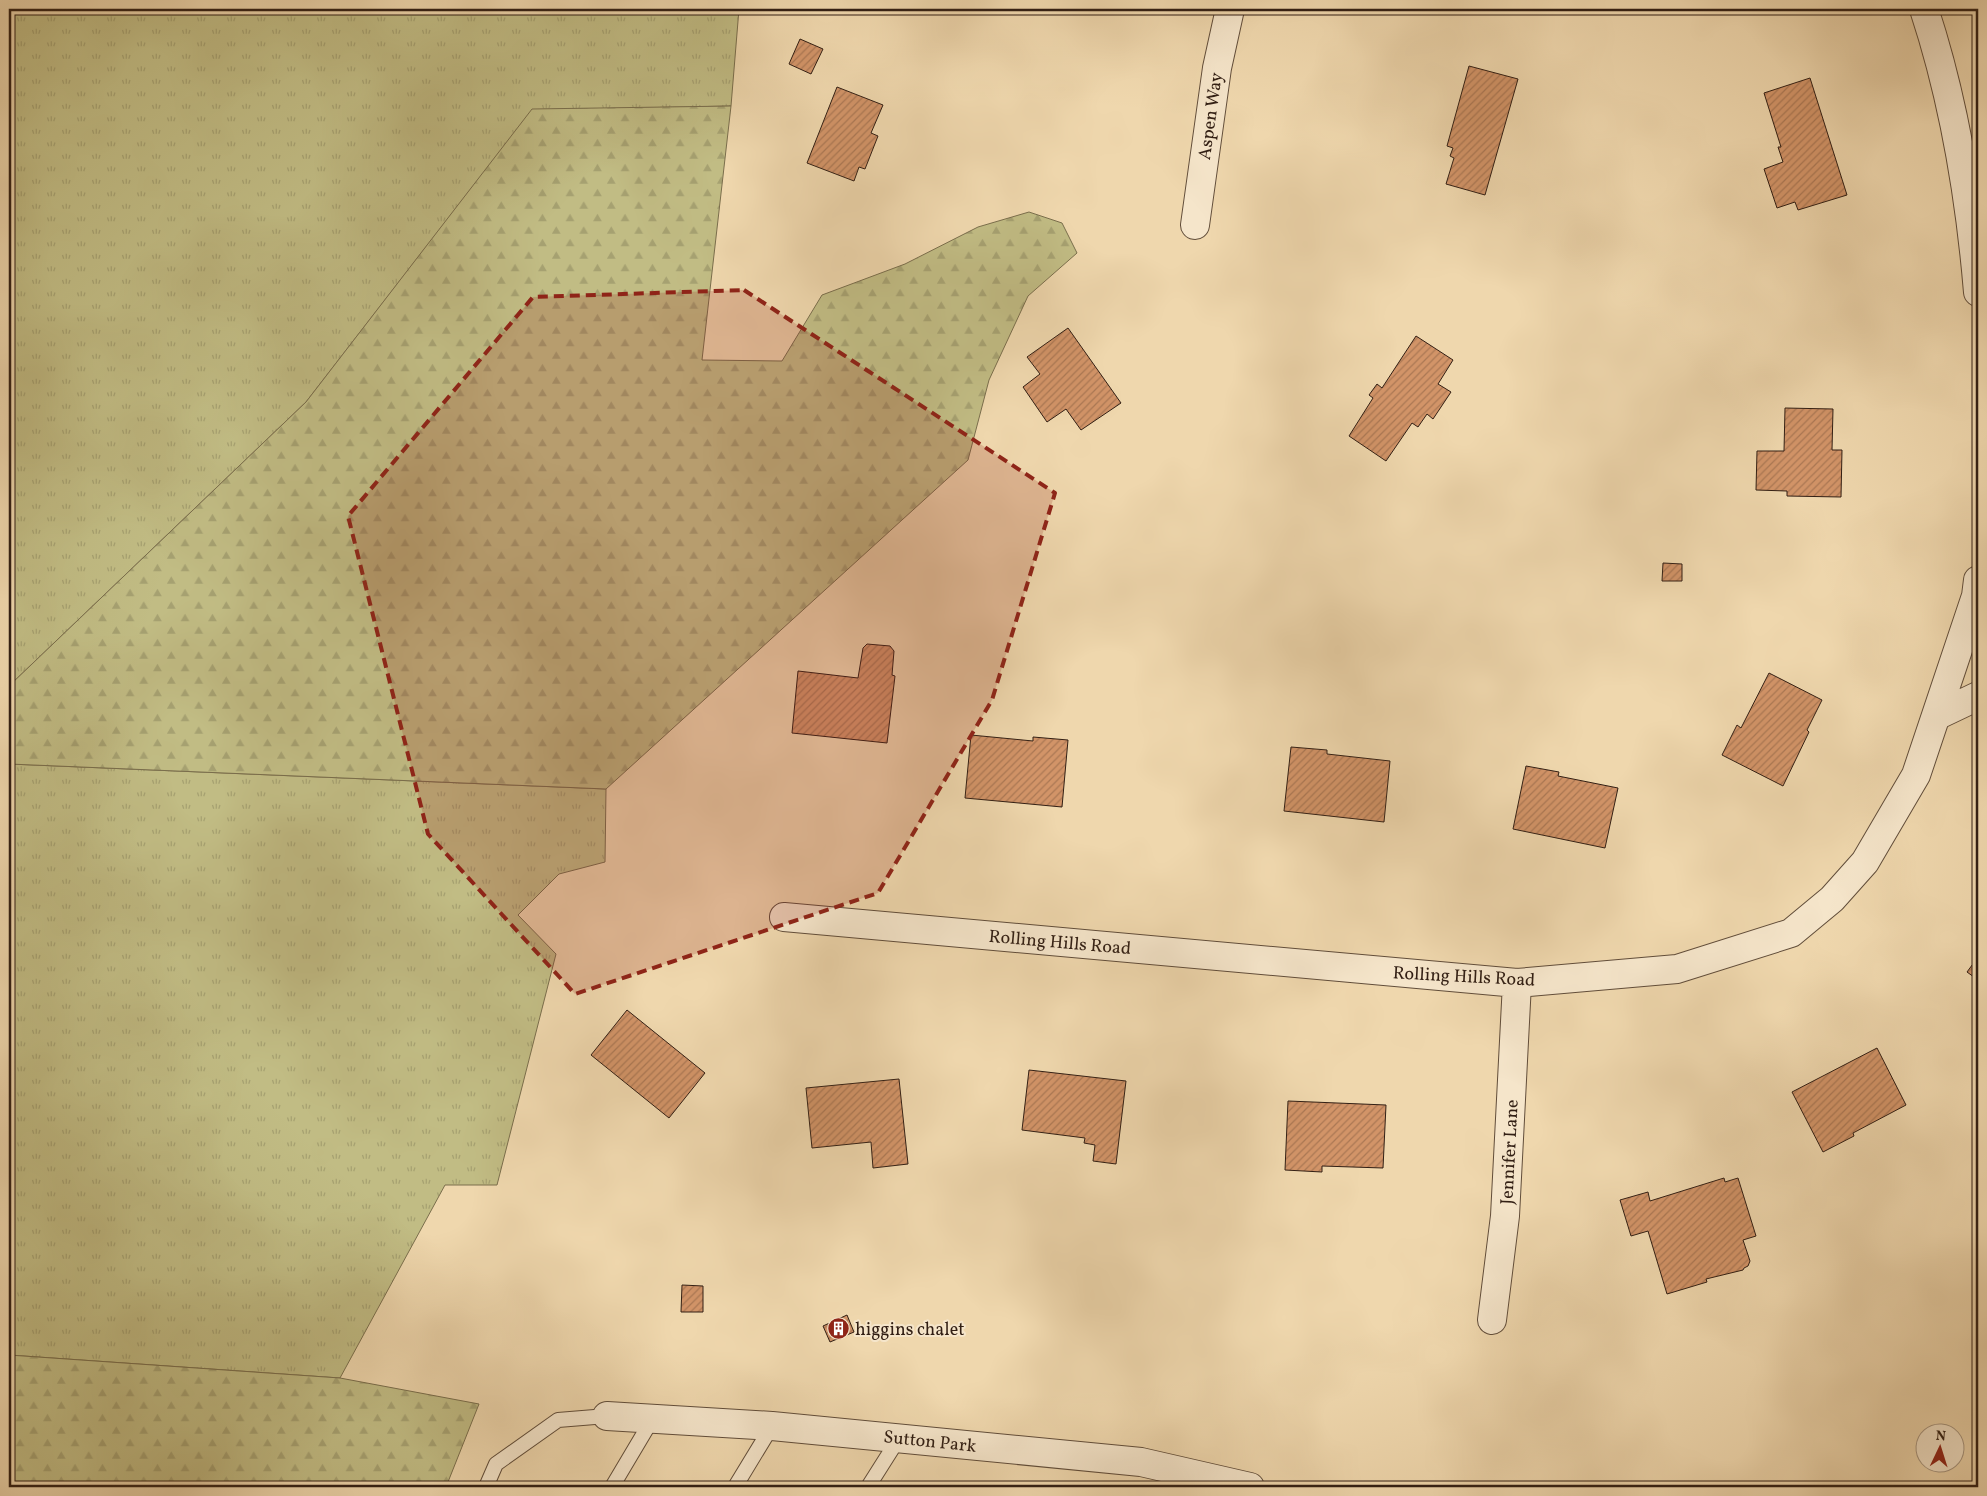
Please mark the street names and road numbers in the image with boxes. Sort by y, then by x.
street label: Aspen Way [1193,71,1230,162]
street label: Rolling Hills Road [988,925,1132,962]
street label: Rolling Hills Road [1392,961,1536,994]
street label: Jennifer Lane [1495,1099,1526,1205]
street label: Sutton Park [882,1425,978,1460]

